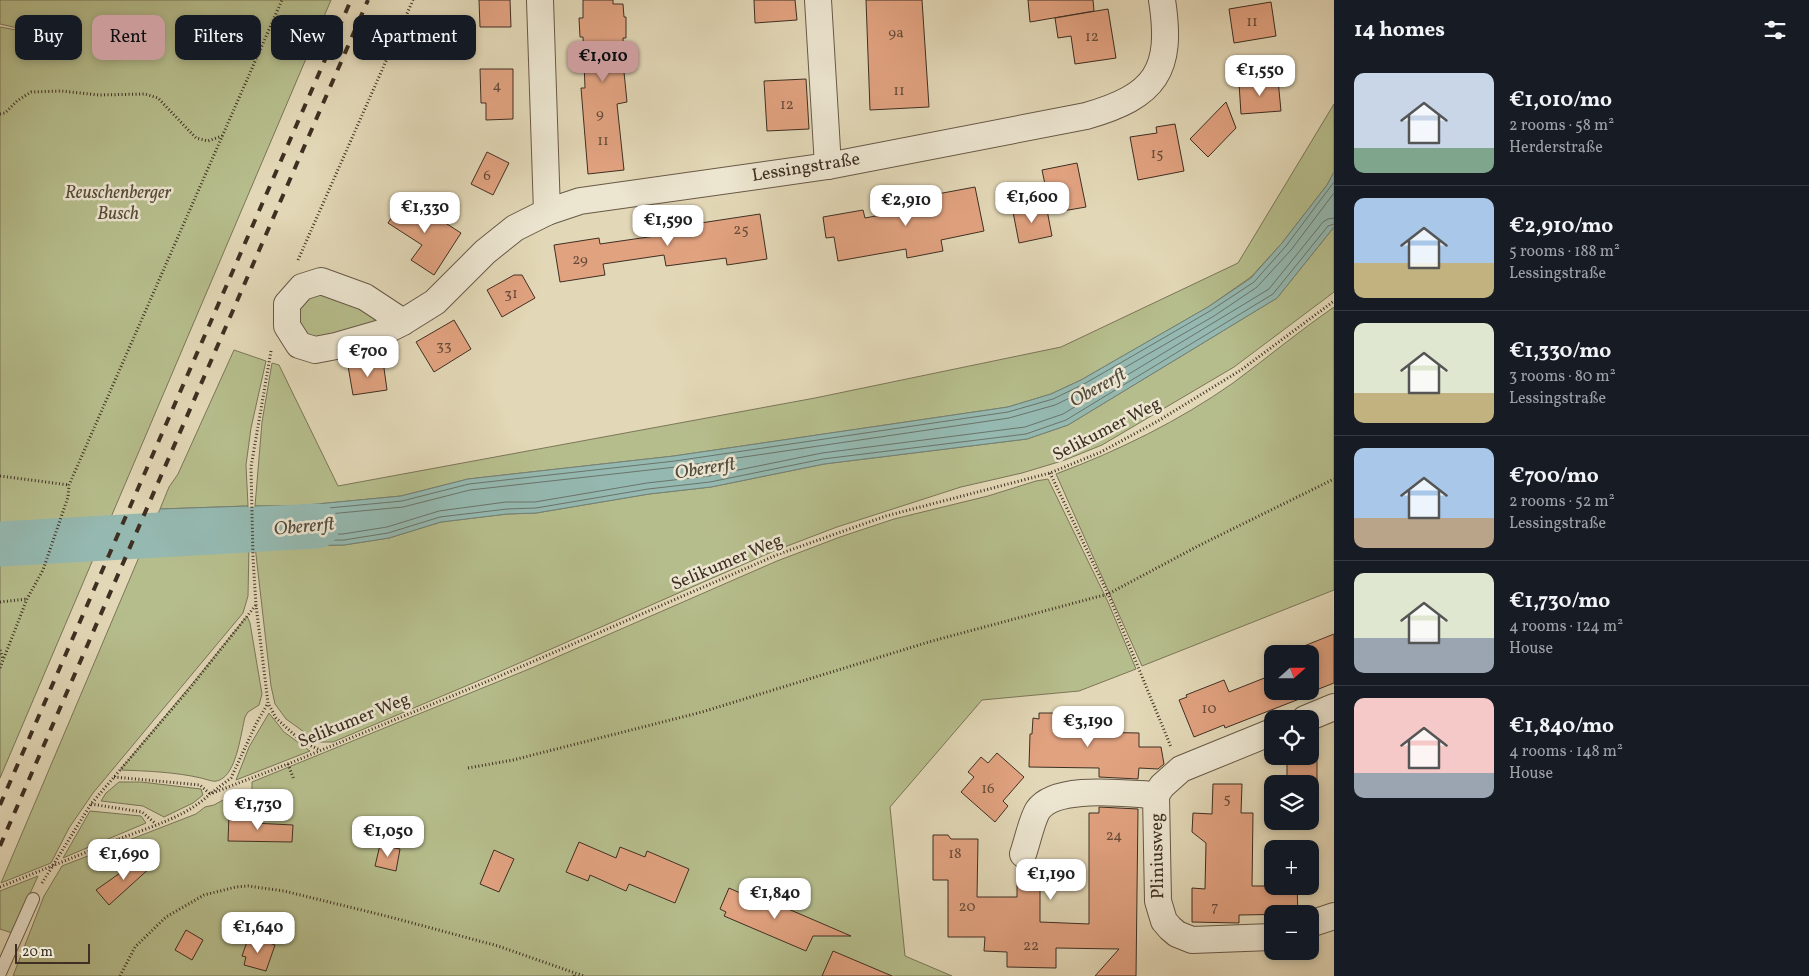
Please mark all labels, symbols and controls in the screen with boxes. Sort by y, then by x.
house number: 11 [1246,12,1258,33]
chip: Buy [15,15,82,60]
chip: Rent [92,15,165,60]
chip: Filters [175,15,261,60]
chip: New [271,15,343,60]
chip: Apartment [353,15,476,60]
text: 14 homes [1354,16,1445,45]
icon: filters [1761,16,1789,44]
house number: 9a [888,23,904,44]
house number: 12 [1085,27,1099,48]
pin: €1,010 [562,41,644,83]
text: €1,010 [579,46,628,68]
pin: €1,550 [1219,54,1301,97]
text: €1,550 [1236,60,1284,82]
house number: 4 [493,76,502,97]
house number: 11 [893,81,905,102]
text: €1,010/mo [1509,86,1612,115]
icon: home [1394,93,1454,153]
house number: 12 [780,95,794,116]
house number: 9 [596,104,604,125]
text: 2 rooms · 58 m² [1509,115,1614,137]
house number: 11 [597,131,609,152]
text: Herderstraße [1509,137,1603,159]
house number: 15 [1150,144,1164,165]
street label: Lessingstraße [750,147,862,189]
house number: 6 [483,166,491,187]
park label: Reuschenberger Busch [65,181,172,227]
pin: €1,600 [991,182,1073,224]
pin: €2,910 [865,184,947,227]
text: €1,600 [1006,187,1058,209]
text: €2,910 [881,190,931,212]
pin: €1,330 [384,192,466,234]
text: €1,330 [401,197,449,219]
pin: €1,590 [627,204,709,247]
text: €1,590 [643,210,693,232]
text: €2,910/mo [1509,212,1613,241]
icon: home [1394,218,1454,278]
house number: 25 [733,220,749,241]
text: 5 rooms · 188 m² [1509,241,1620,263]
house number: 29 [572,250,588,271]
text: Lessingstraße [1509,263,1606,285]
house number: 31 [504,284,518,305]
pin: €700 [338,336,398,378]
house number: 33 [436,336,452,357]
text: €1,330/mo [1509,337,1611,366]
text: €700 [349,341,387,363]
icon: home [1394,343,1454,403]
water label: Obererft [1065,361,1132,414]
text: 3 rooms · 80 m² [1509,366,1616,388]
text: Lessingstraße [1509,388,1606,410]
street label: Selikumer Weg [1048,392,1166,468]
water label: Obererft [673,451,738,487]
text: €700/mo [1509,462,1599,491]
icon: home [1394,468,1454,528]
text: 2 rooms · 52 m² [1509,491,1615,513]
water label: Obererft [272,511,336,543]
text: Lessingstraße [1509,513,1606,535]
street label: Selikumer Weg [668,528,786,598]
text: €1,730/mo [1509,587,1610,616]
icon: home [1394,593,1454,653]
text: 4 rooms · 124 m² [1509,616,1623,638]
text: House [1509,638,1553,660]
north arrow [1264,645,1319,700]
map controls [1264,645,1319,960]
street label: Selikumer Weg [294,687,414,755]
house number: 10 [1202,699,1216,720]
pin: €3,190 [1047,706,1129,748]
button: locate [1264,710,1319,765]
text: €3,190 [1063,711,1113,733]
text: €1,840/mo [1509,712,1614,741]
icon: home [1394,718,1454,778]
text: 4 rooms · 148 m² [1509,741,1623,763]
text: House [1509,763,1553,785]
button: layers [1264,775,1319,830]
house number: 16 [981,779,995,800]
pin: €1,730 [217,788,299,831]
house number: 5 [1223,789,1231,810]
text: €1,730 [234,794,282,816]
street label: Pliniusweg [1145,813,1171,899]
pin: €1,050 [347,816,429,858]
text: €1,050 [363,821,413,843]
house number: 24 [1106,826,1122,847]
pin: €1,690 [83,838,165,881]
button: + [1264,840,1319,895]
text: €1,690 [99,844,149,866]
house number: 18 [948,844,962,865]
pin: €1,190 [1010,858,1092,901]
text: €1,190 [1027,864,1075,886]
pin: €1,840 [734,878,816,920]
text: €1,840 [750,883,800,905]
house number: 20 [959,897,975,918]
house number: 7 [1211,897,1219,918]
button: − [1264,905,1319,960]
pin: €1,640 [217,912,299,954]
text: €1,640 [233,917,283,939]
house number: 22 [1023,936,1039,957]
scale bar [15,941,90,964]
text: 20 m [22,943,53,962]

